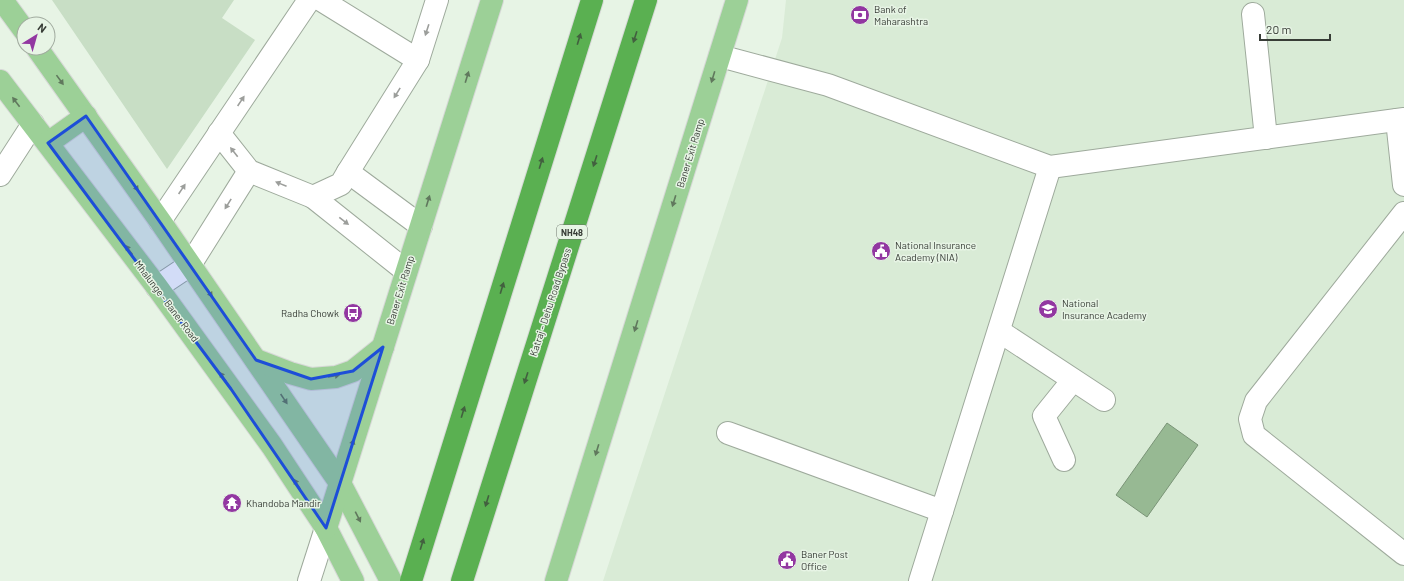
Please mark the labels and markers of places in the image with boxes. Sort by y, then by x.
place label: Bank of Maharashtra [874,3,928,27]
bank icon: Bank of Maharashtra [849,4,871,26]
place label: National Insurance Academy (NIA) [895,239,976,263]
public building icon: National Insurance Academy (NIA) [870,240,892,262]
place label: National Insurance Academy [1062,297,1147,321]
school or university icon: National Insurance Academy [1037,298,1059,320]
bus stop icon: Radha Chowk [342,302,364,324]
place label: Radha Chowk [281,307,339,319]
temple icon: Khandoba Mandir [221,492,243,514]
place label: Khandoba Mandir [246,497,321,509]
place label: Baner Post Office [801,548,849,572]
public building icon: Baner Post Office [776,549,798,571]

